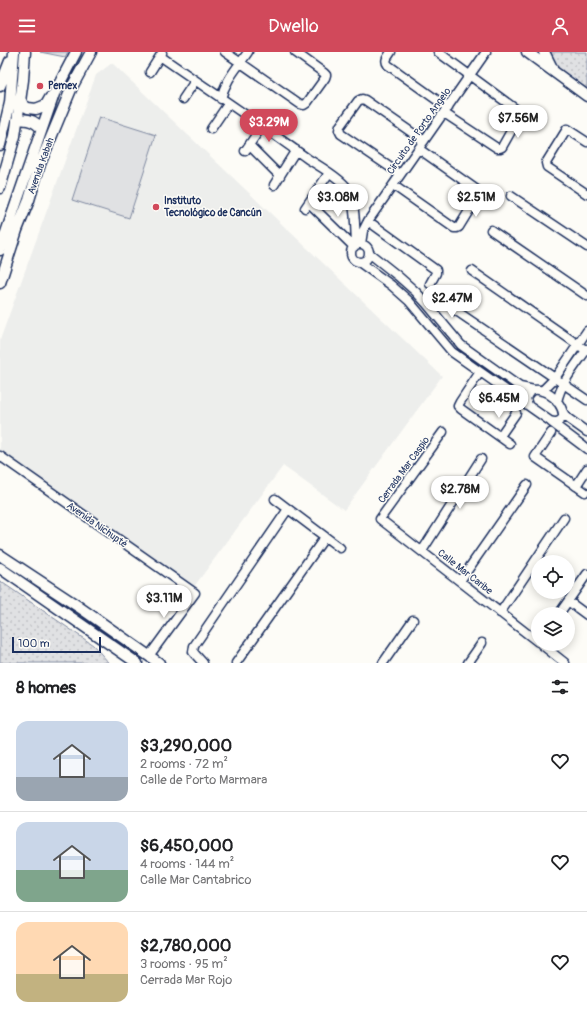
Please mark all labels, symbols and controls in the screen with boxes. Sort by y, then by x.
icon: menu [16,15,38,37]
text: Dwello [268,15,319,38]
icon: person [549,15,571,37]
place label: Pemex [48,80,77,92]
marker: Pemex [35,81,45,91]
street label: Circuito de Porto Angelo [385,85,454,177]
pin: $7.56M [485,105,551,139]
pin: $3.29M [236,109,302,143]
text: $7.56M [498,110,538,126]
text: $3.29M [249,114,289,130]
street label: Avenida Kabah [25,136,57,196]
pin: $3.08M [305,184,371,218]
pin: $2.51M [443,184,509,218]
text: $3.08M [317,189,359,205]
text: $2.51M [457,189,495,205]
place label: Instituto Tecnológico de Cancún [163,195,262,219]
marker: Instituto Tecnológico de Cancún [151,202,161,212]
pin: $2.47M [419,285,485,319]
text: $2.47M [432,290,472,306]
pin: $6.45M [466,385,532,419]
text: $6.45M [478,390,520,406]
street label: Cerrada Mar Caspio [376,434,433,506]
pin: $2.78M [427,476,493,510]
text: $2.78M [440,481,480,497]
street label: Avenida Nichupté [64,500,130,550]
street label: Calle Mar Caribe [435,547,495,597]
map controls [531,555,575,651]
button: locate [531,555,575,599]
pin: $3.11M [131,585,197,619]
text: $3.11M [146,590,182,606]
button: layers [531,607,575,651]
scale bar [12,635,101,654]
text: 100 m [18,637,49,650]
icon: filters [549,676,571,698]
text: 8 homes [16,677,76,698]
text: $3,290,000 [140,735,232,756]
icon: home [48,737,96,785]
icon: heart [549,750,571,772]
text: 2 rooms · 72 m² [140,756,228,772]
text: Calle de Porto Marmara [140,772,267,788]
text: $6,450,000 [140,835,233,856]
icon: home [48,838,96,886]
icon: heart [549,851,571,873]
text: 4 rooms · 144 m² [140,856,234,872]
text: Calle Mar Cantabrico [140,872,251,888]
text: $2,780,000 [140,935,231,956]
icon: home [48,938,96,986]
icon: heart [549,951,571,973]
text: 3 rooms · 95 m² [140,956,228,972]
text: Cerrada Mar Rojo [140,972,232,988]

